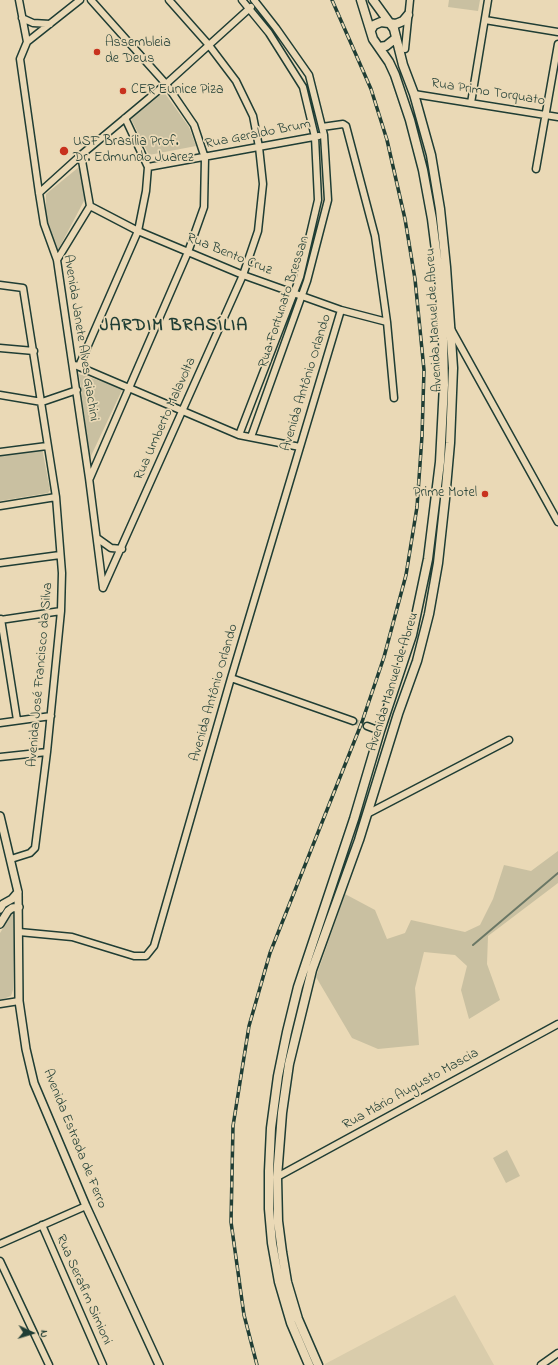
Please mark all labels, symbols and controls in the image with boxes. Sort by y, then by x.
place label: Assembleia de Deus [105,36,171,68]
marker: Assembleia de Deus [92,47,102,57]
street label: Rua Primo Torquato [430,76,546,110]
place label: CER Eunice Piza [131,83,223,99]
marker: CER Eunice Piza [118,86,128,96]
street label: Rua Geraldo Brum [204,117,312,153]
place label: USF Brasília Prof. Dr. Edmundo Juarez [73,135,194,168]
marker: USF Brasília Prof. Dr. Edmundo Juarez [58,145,70,157]
street label: Rua Bento Cruz [184,230,274,280]
street label: Rua Fortunato Bressan [256,234,314,370]
street label: Avenida Manuel de Abreu [423,247,447,393]
street label: Avenida Janete Alves Giachini [59,253,101,423]
street label: Avenida Antônio Orlando [278,313,336,453]
district label: JARDIM BRASÍLIA [100,316,248,338]
street label: Rua Umberto Malavolta [131,355,201,483]
place label: Prime Motel [413,486,477,502]
marker: Prime Motel [480,489,490,499]
street label: Avenida José Francisco da Silva [25,582,57,768]
street label: Avenida Manuel de Abreu [365,611,423,753]
street label: Avenida Antônio Orlando [187,622,243,764]
street label: Rua Mário Augusto Mascia [340,1046,482,1134]
street label: Avenida Estrada de Ferro [38,1067,110,1211]
street label: Rua Serafim Simioni [51,1232,115,1348]
north arrow [12,1313,52,1353]
text: N [36,1330,52,1338]

